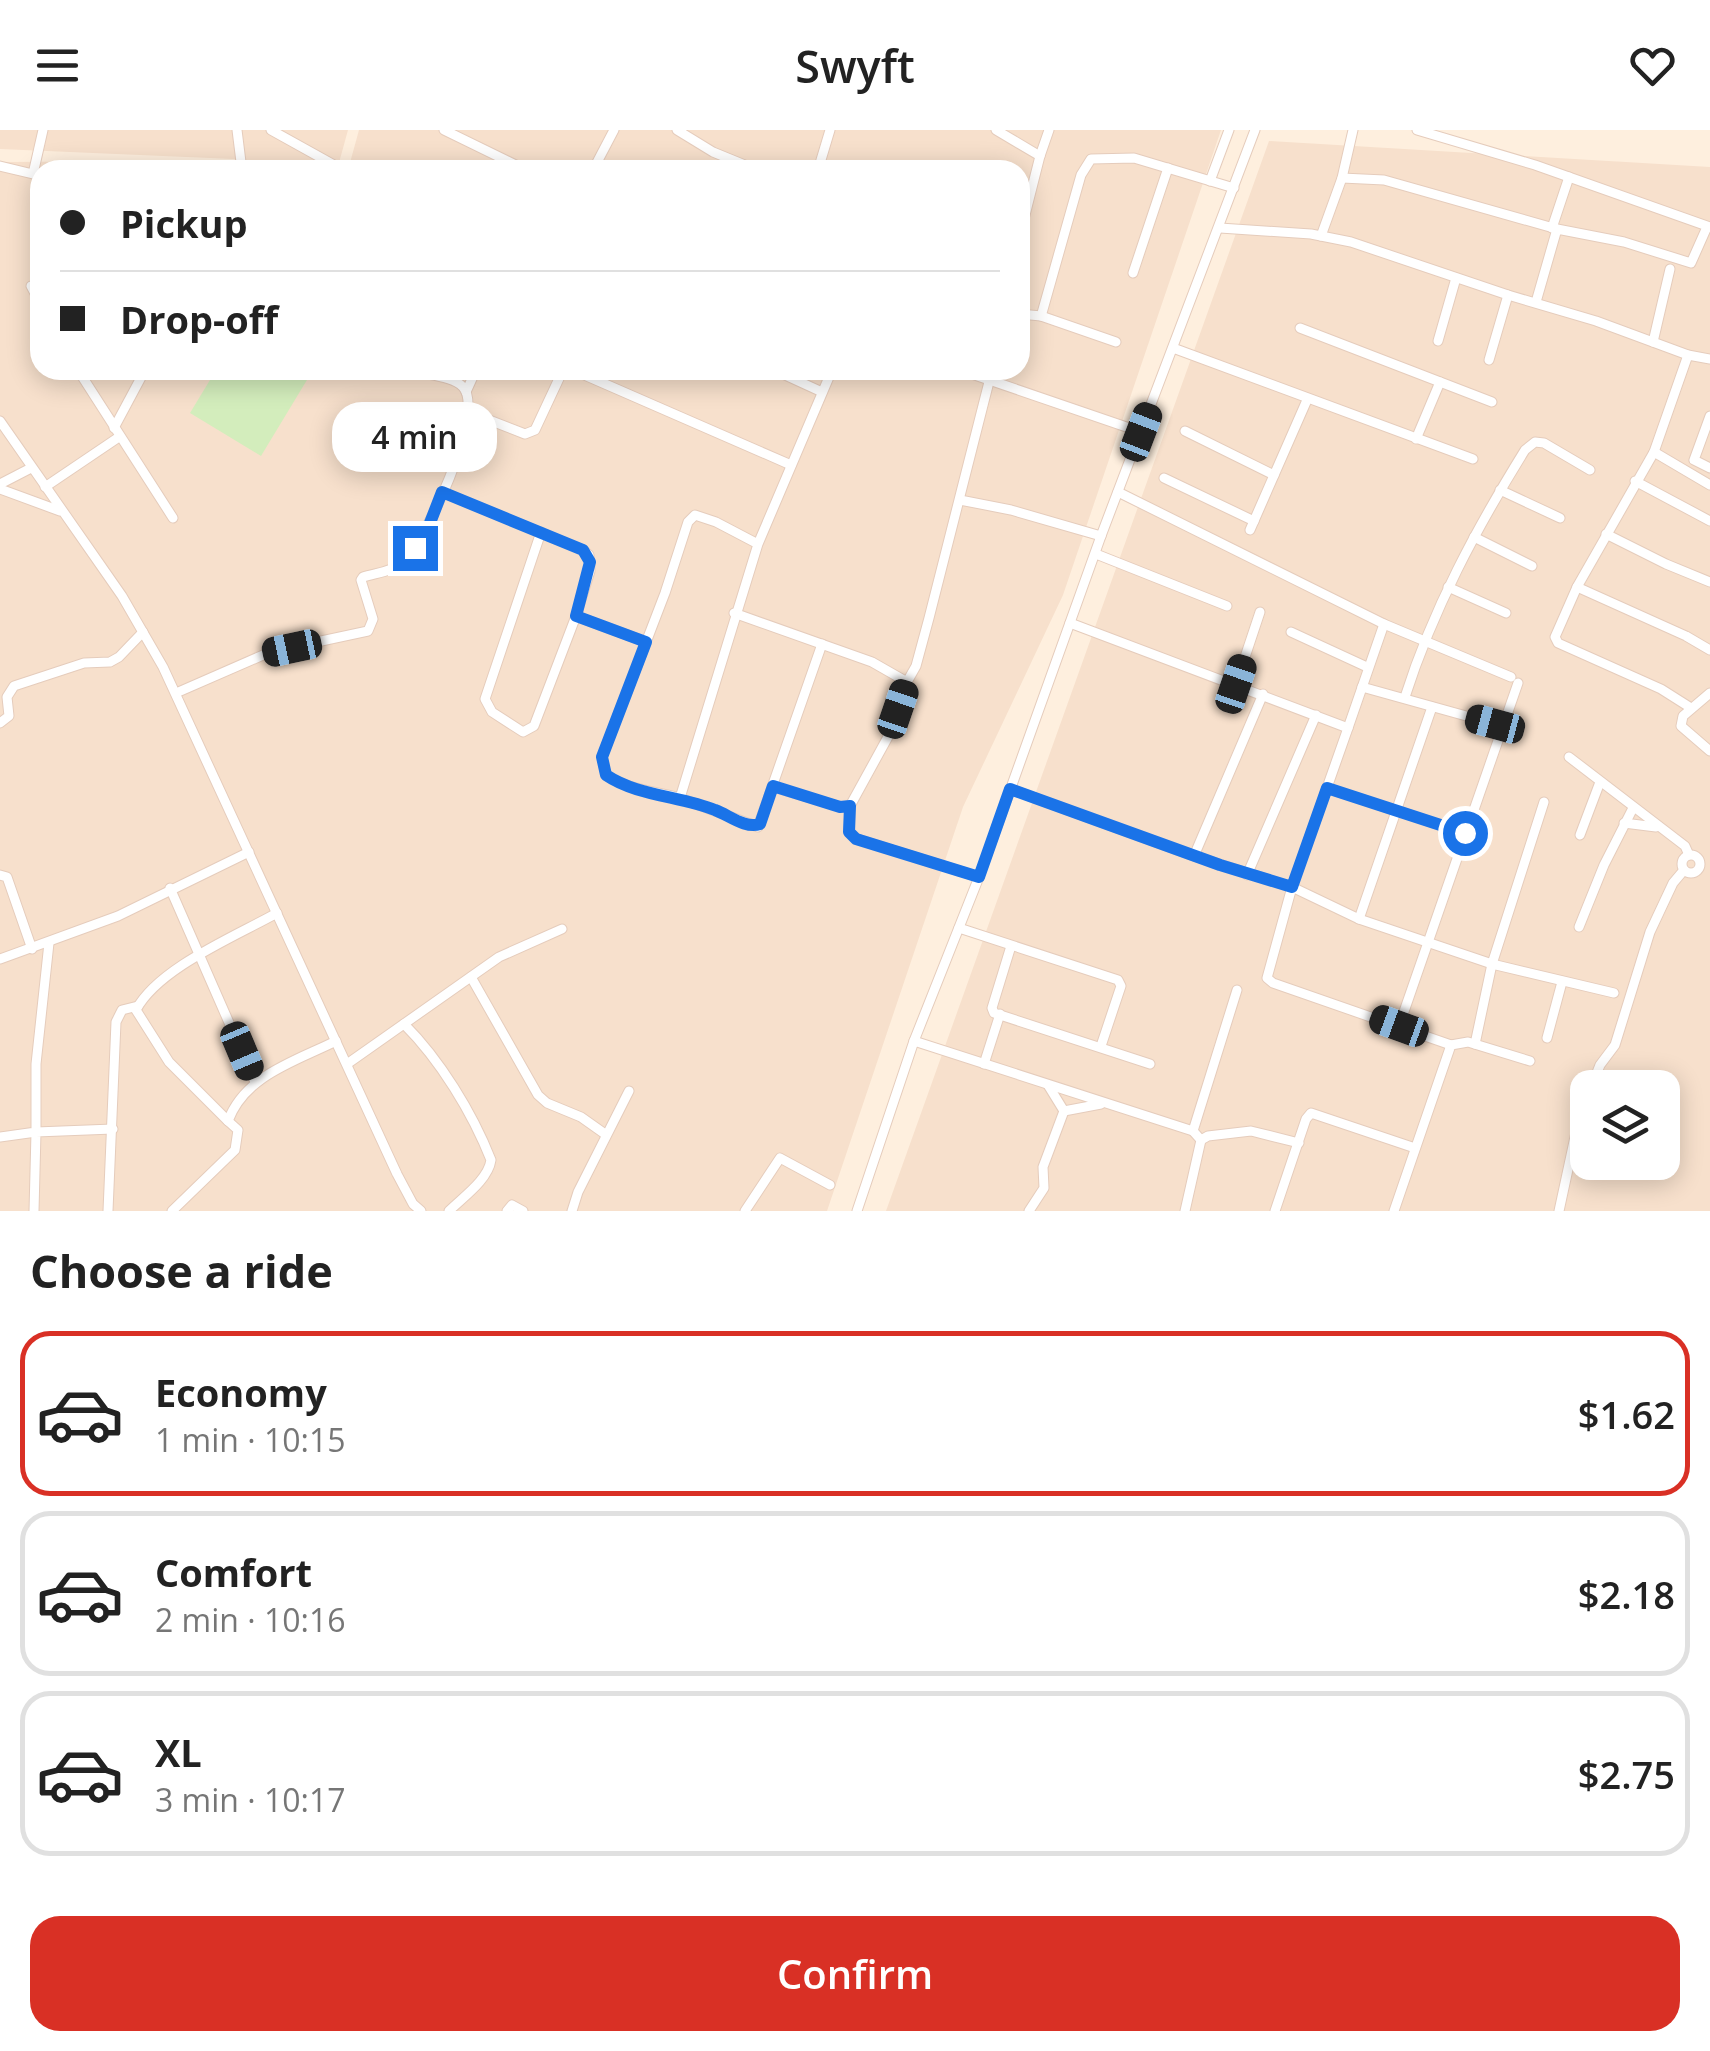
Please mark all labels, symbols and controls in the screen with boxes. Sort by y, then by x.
text: Swyft [795,35,915,96]
icon: menu [30,38,85,93]
icon: heart [1625,38,1680,93]
text: Pickup [120,197,248,249]
text: Drop-off [120,293,278,345]
car [1116,399,1166,465]
callout: 4 min [332,403,498,473]
text: 4 min [371,415,458,458]
route end [393,526,438,571]
car [260,627,324,669]
car [1212,651,1260,717]
car [874,676,922,742]
car [1462,702,1528,746]
route start [1443,811,1488,856]
car [1366,1002,1432,1050]
car [216,1018,268,1084]
map controls [1570,1070,1680,1180]
button: layers [1570,1070,1680,1180]
text: Choose a ride [30,1240,333,1301]
text: Economy [155,1366,327,1418]
icon: car [35,1369,125,1459]
text: $1.62 [1578,1388,1675,1440]
text: 1 min · 10:15 [155,1418,346,1461]
text: Comfort [155,1546,312,1598]
icon: car [35,1549,125,1639]
text: $2.18 [1578,1568,1675,1620]
text: 2 min · 10:16 [155,1598,346,1641]
text: XL [155,1726,202,1778]
icon: car [35,1729,125,1819]
text: $2.75 [1578,1748,1675,1800]
text: 3 min · 10:17 [155,1778,346,1821]
button: Confirm [30,1916,1680,2031]

